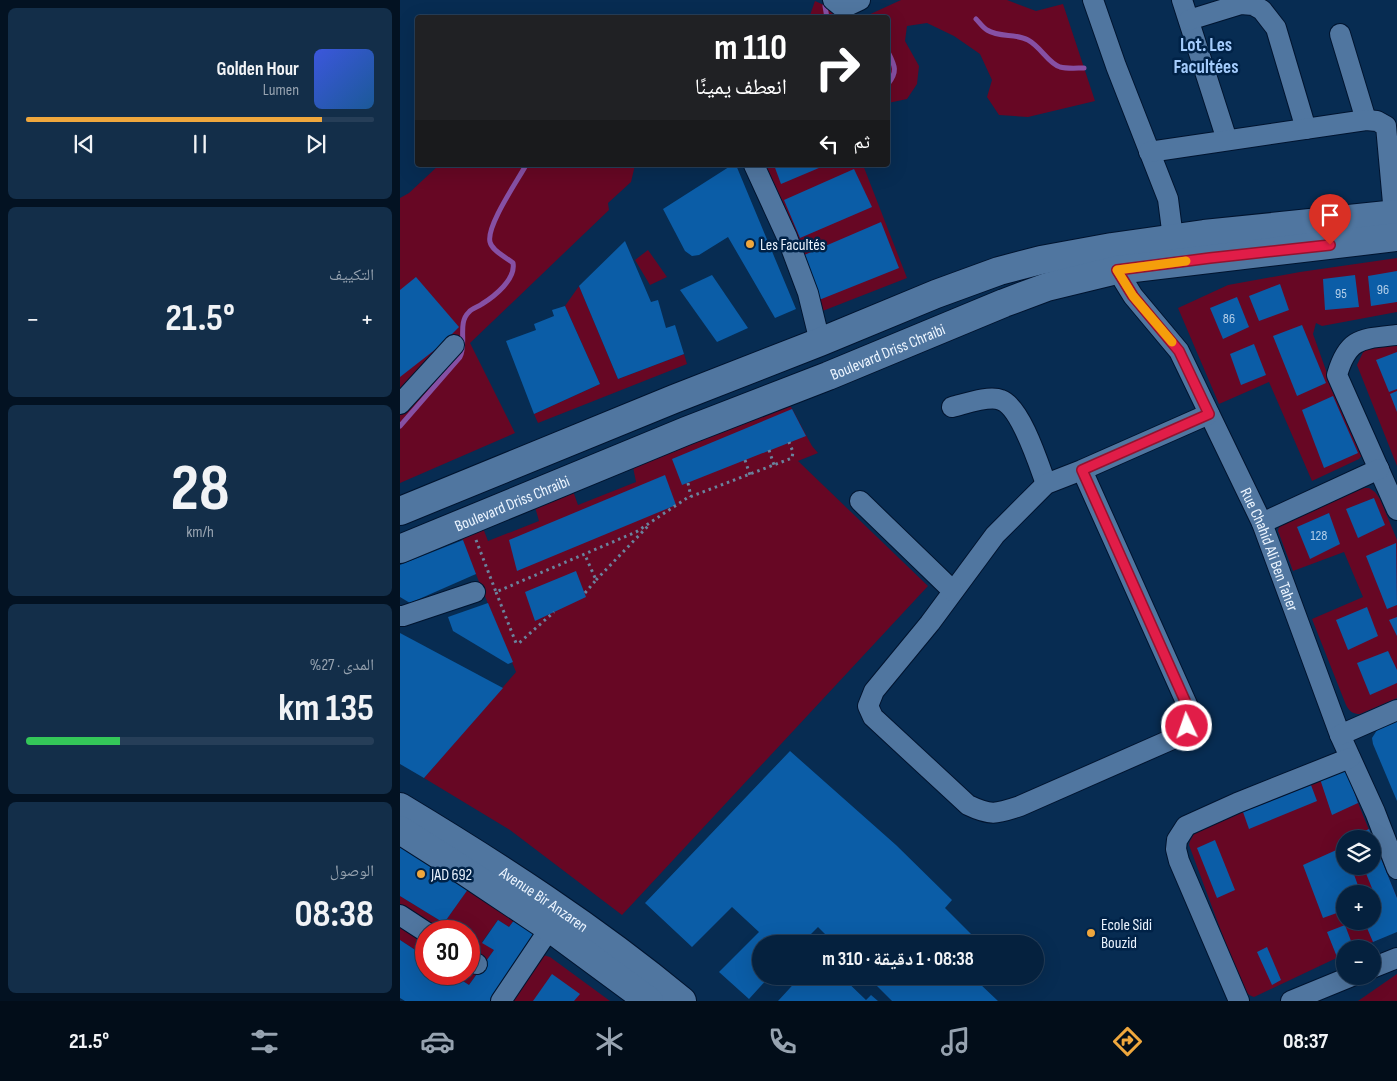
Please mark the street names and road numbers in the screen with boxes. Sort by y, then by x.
street label: Boulevard Driss Chraibi [828,320,948,385]
street label: Boulevard Driss Chraibi [452,472,573,536]
street label: Rue Chahid Ali Ben Taher [1235,485,1302,614]
street label: Avenue Bir Anzaren [495,863,591,937]

